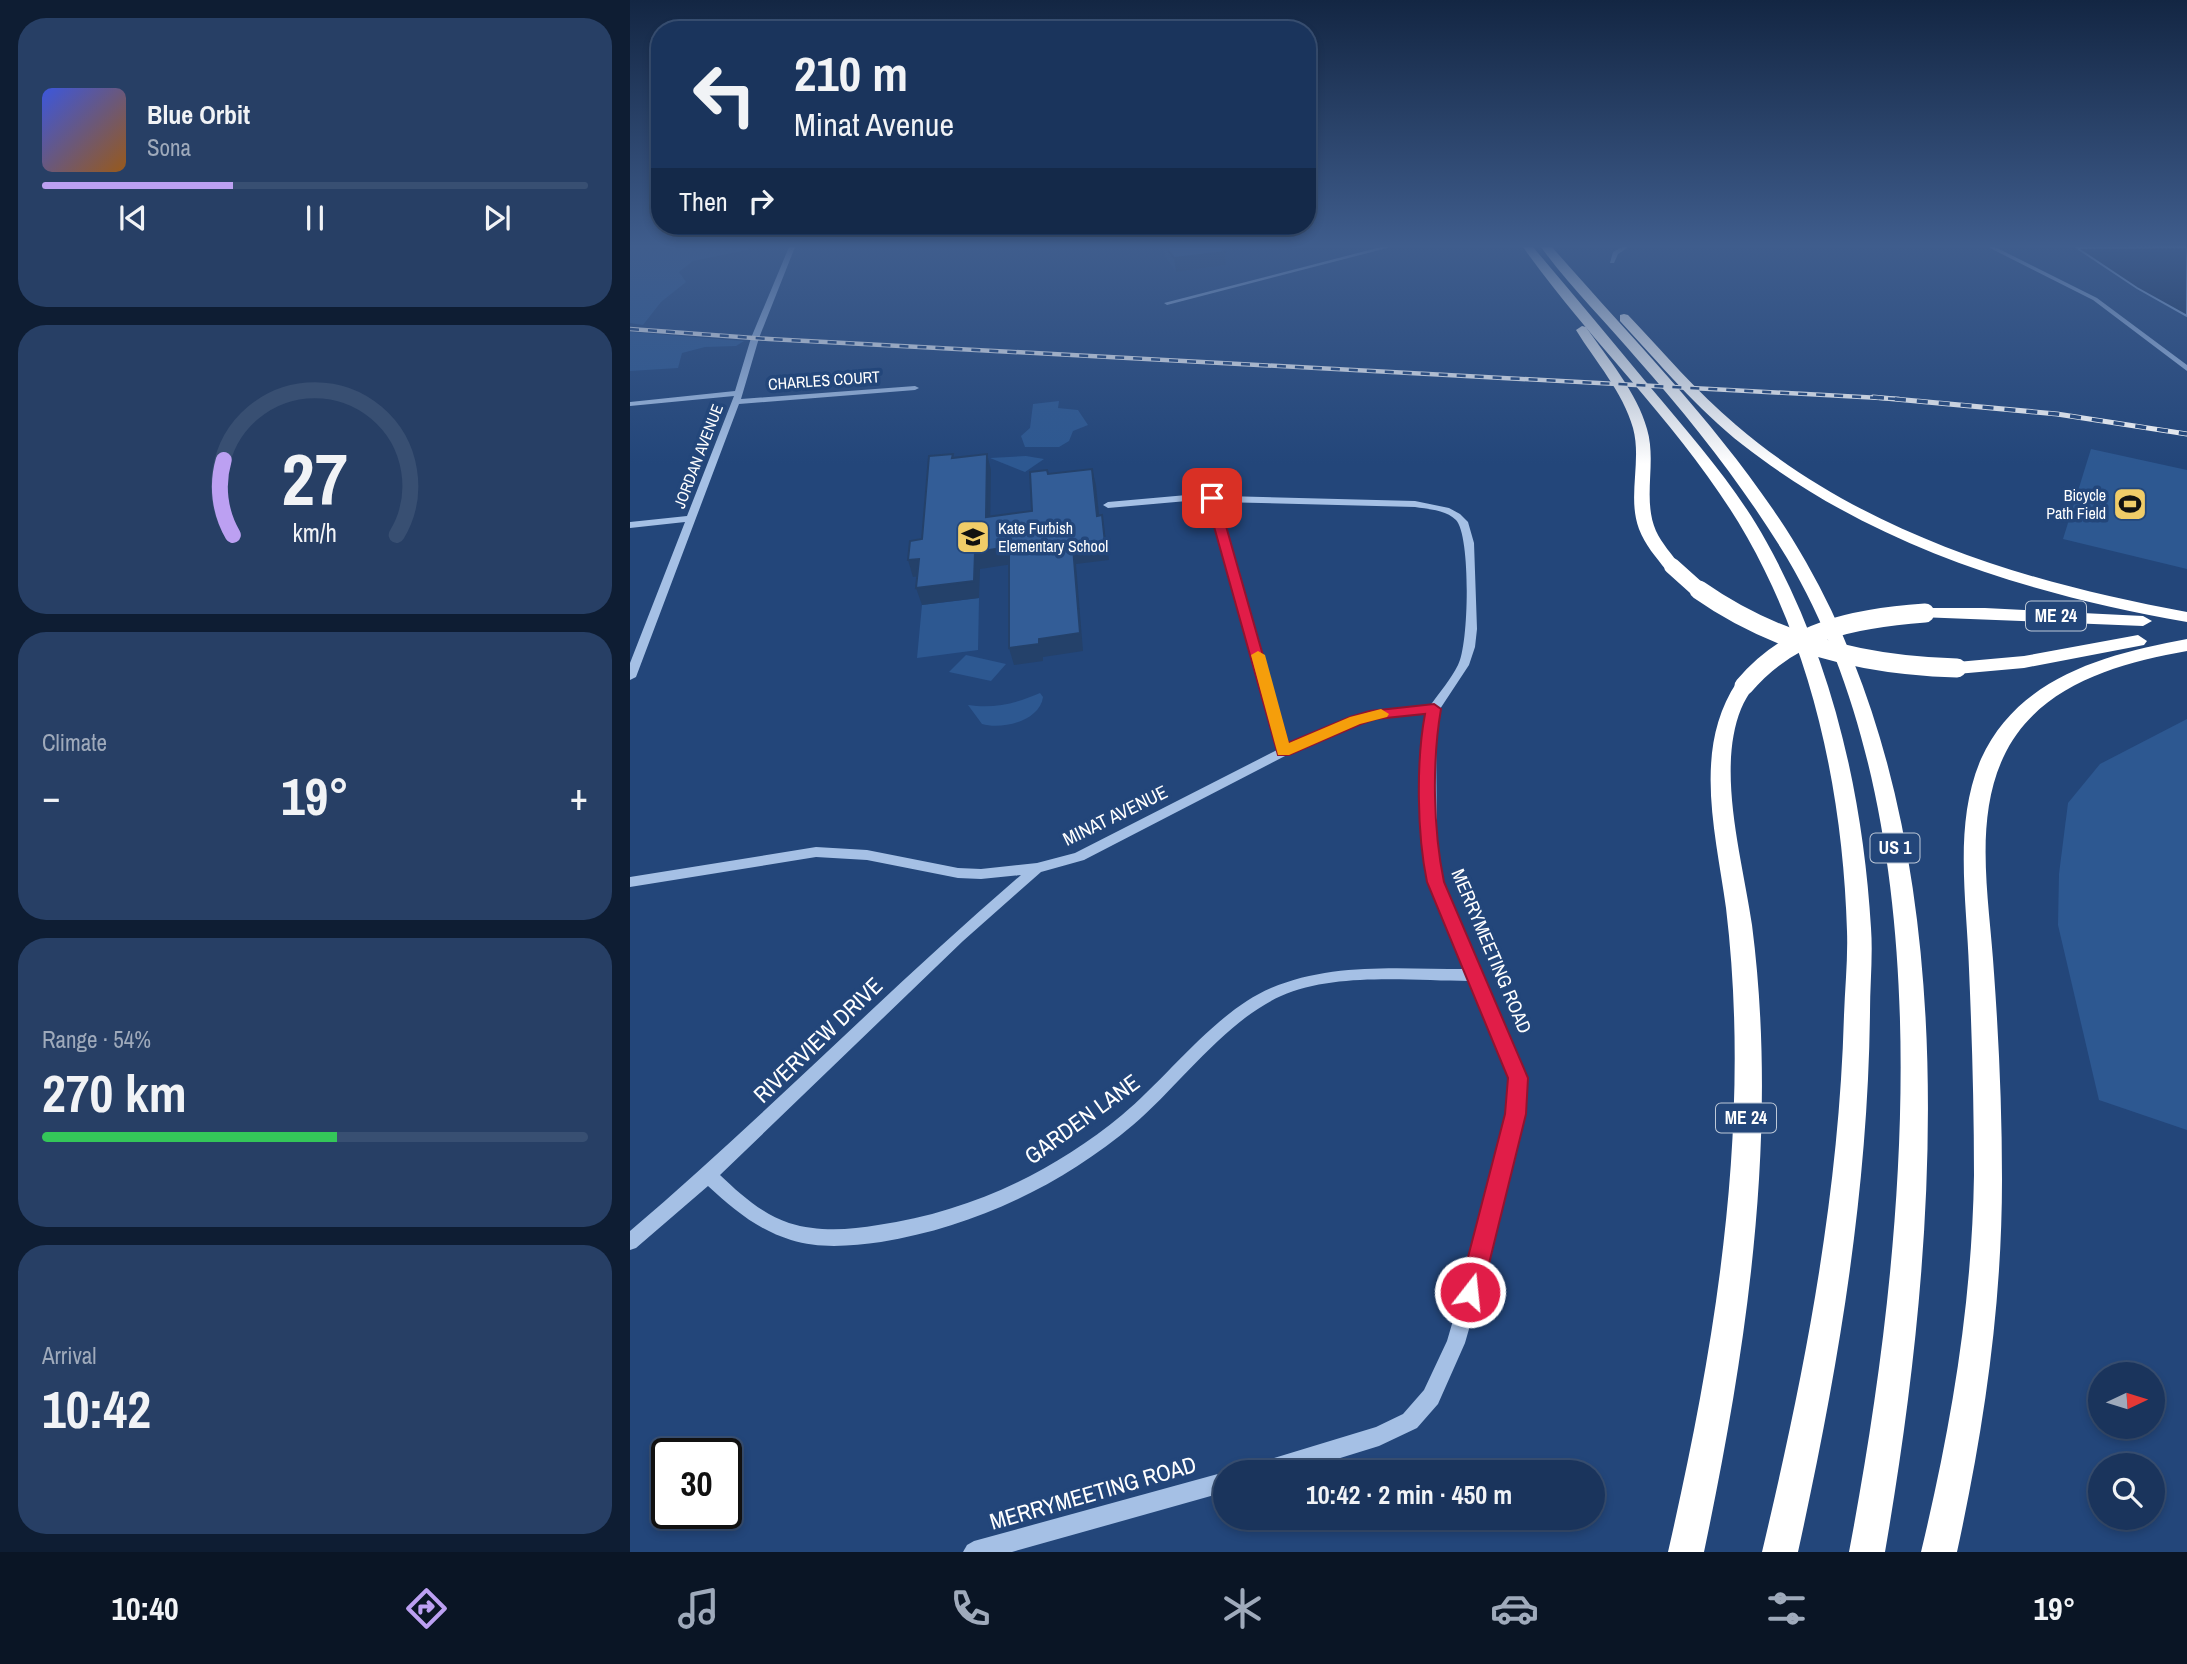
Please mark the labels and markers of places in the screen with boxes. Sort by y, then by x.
pin [1182,468,1242,528]
place label: Bicycle Path Field [2046,484,2106,524]
sports icon: Bicycle Path Field [2111,485,2149,523]
place label: Kate Furbish Elementary School [998,517,1108,557]
school or university icon: Kate Furbish Elementary School [954,518,992,556]

